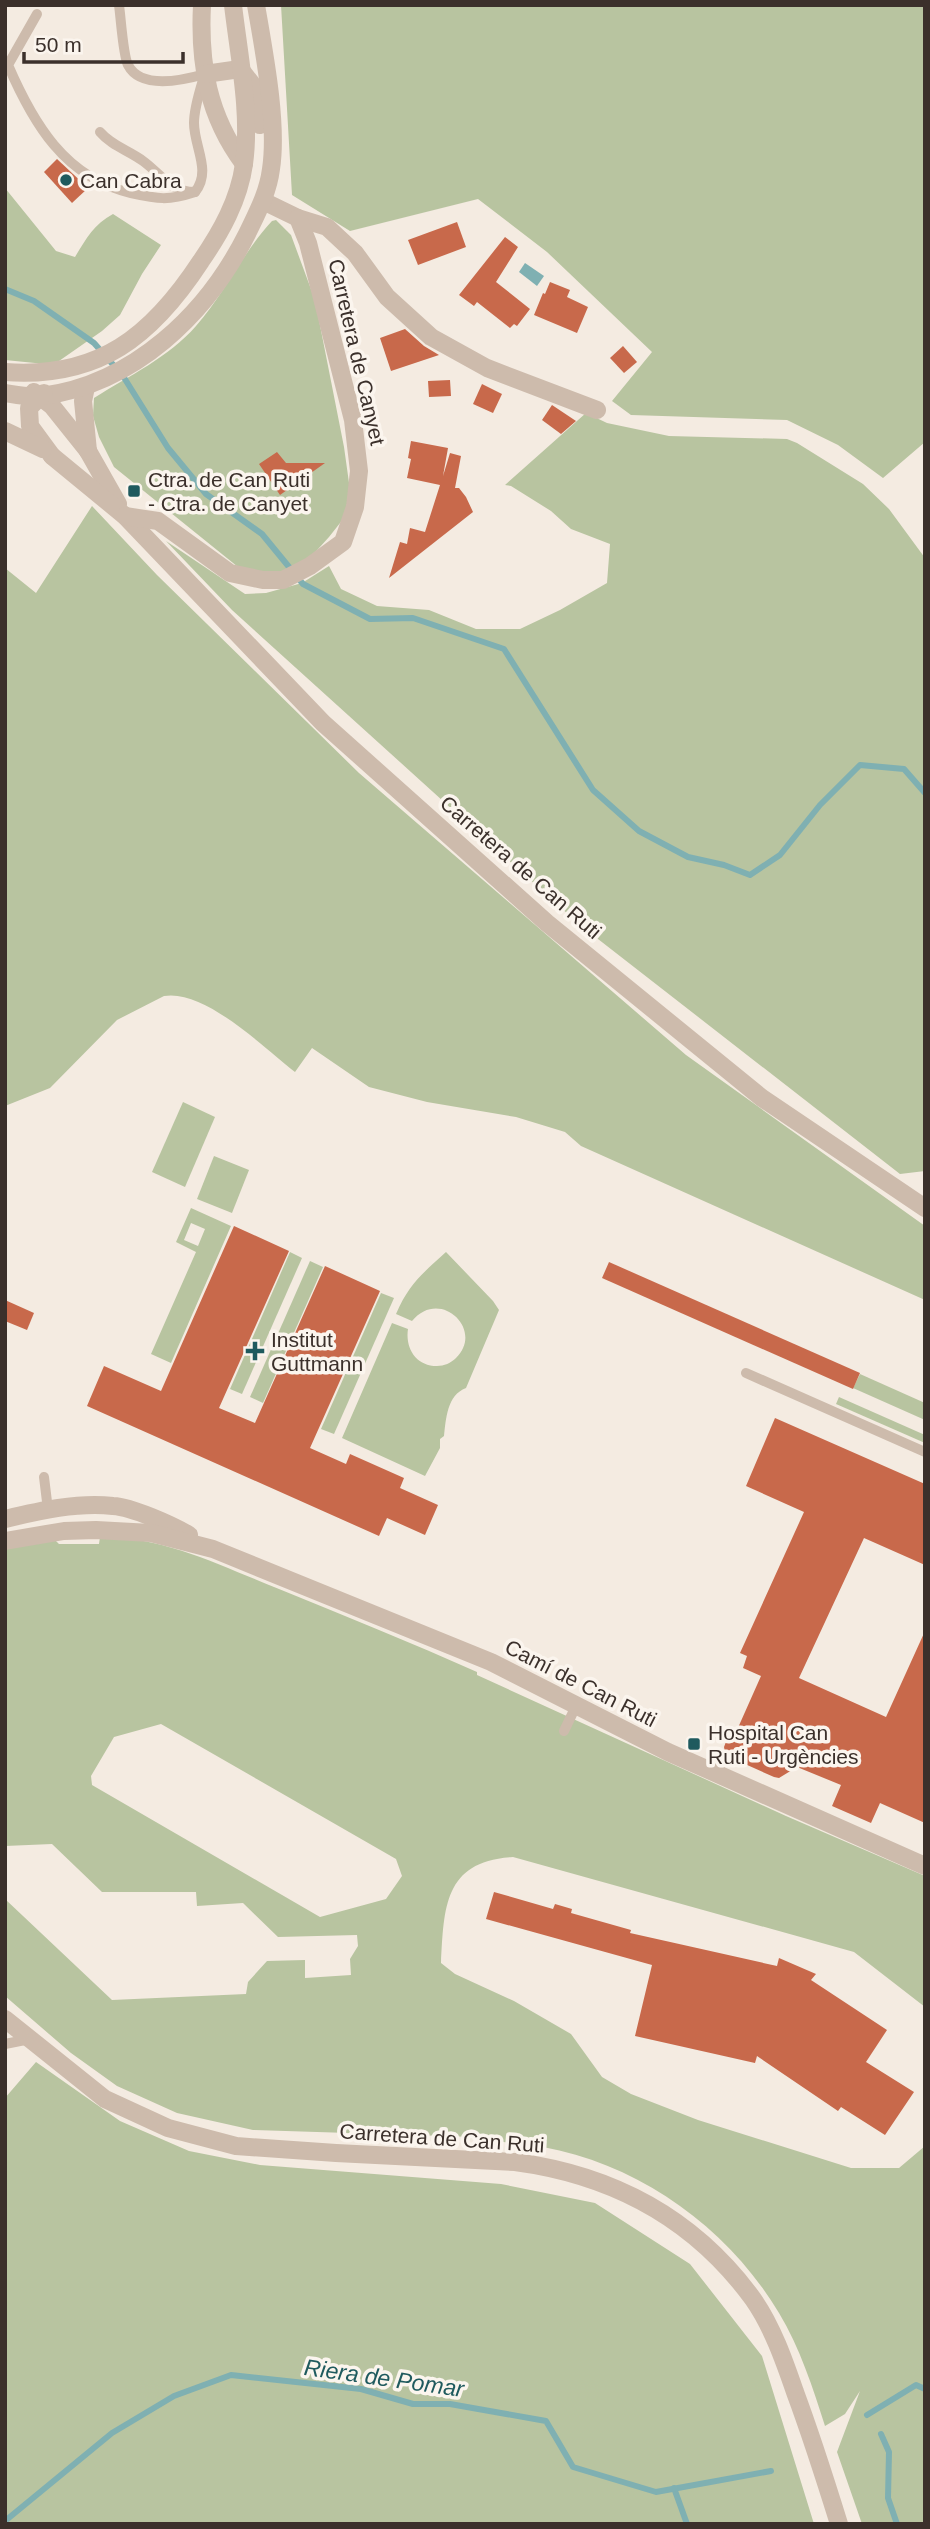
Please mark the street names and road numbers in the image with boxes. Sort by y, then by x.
street label: Carretera de Canyet [324,257,390,447]
street label: Carretera de Can Ruti [436,791,606,943]
street label: Camí de Can Ruti [501,1635,661,1731]
street label: Carretera de Can Ruti [339,2119,545,2157]

